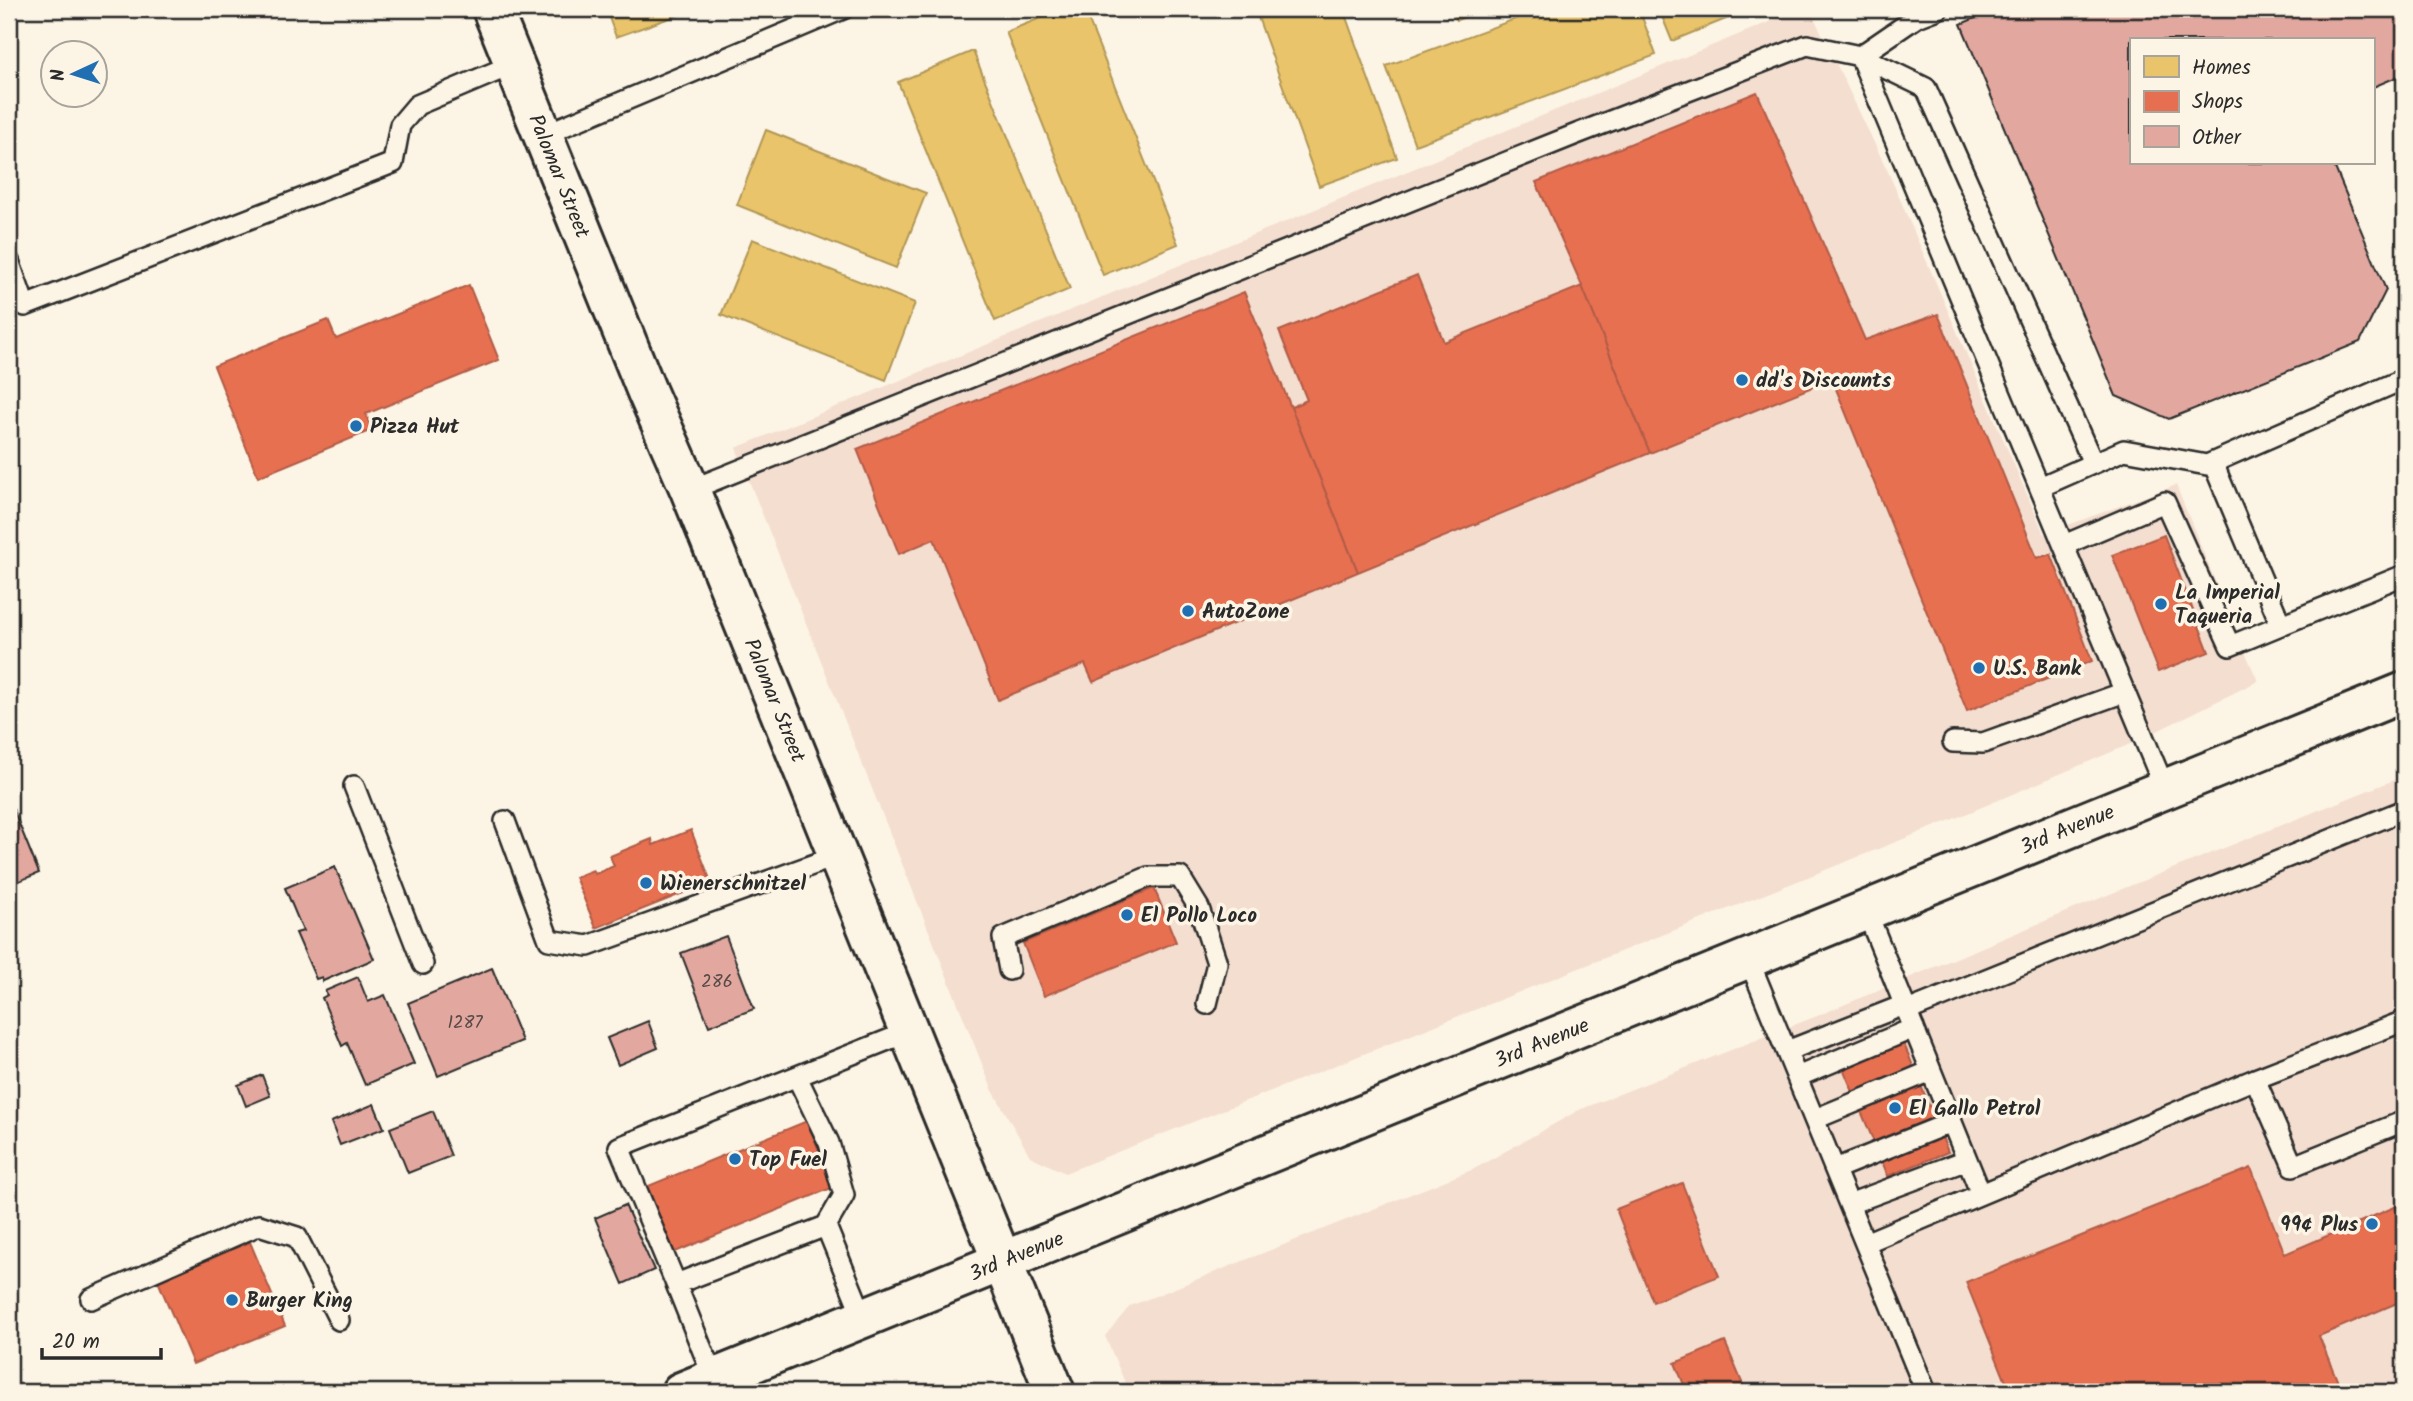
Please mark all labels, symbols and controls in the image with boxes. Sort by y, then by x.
north arrow [38,38,108,108]
legend [2130,38,2374,164]
text: Homes [2192,52,2251,85]
text: N [44,68,74,82]
text: Shops [2192,86,2243,119]
street label: Palomar Street [518,109,598,244]
text: Other [2192,122,2242,155]
place label: dd's Discounts [1756,365,1892,398]
marker: dd's Discounts [1734,372,1750,388]
place label: Pizza Hut [370,411,460,444]
marker: Pizza Hut [348,418,364,434]
place label: La Imperial Taqueria [2175,577,2280,634]
place label: AutoZone [1202,596,1290,629]
marker: La Imperial Taqueria [2153,596,2169,612]
marker: AutoZone [1180,603,1196,619]
street label: Palomar Street [734,634,814,769]
place label: U.S. Bank [1993,653,2082,686]
marker: U.S. Bank [1971,660,1987,676]
street label: 3rd Avenue [2015,796,2120,864]
place label: Wienerschnitzel [660,868,806,901]
marker: Wienerschnitzel [638,875,654,891]
place label: El Pollo Loco [1141,900,1257,933]
marker: El Pollo Loco [1119,907,1135,923]
house number: 286 [701,968,733,997]
house number: 1287 [447,1009,483,1038]
street label: 3rd Avenue [1490,1009,1595,1078]
place label: El Gallo Petrol [1909,1093,2041,1126]
marker: El Gallo Petrol [1887,1100,1903,1116]
place label: Top Fuel [749,1144,827,1177]
marker: Top Fuel [727,1151,743,1167]
place label: 99¢ Plus [2280,1209,2358,1242]
marker: 99¢ Plus [2364,1216,2380,1232]
street label: 3rd Avenue [965,1223,1070,1291]
place label: Burger King [246,1285,353,1318]
marker: Burger King [224,1292,240,1308]
scale bar [42,1317,161,1361]
text: 20 m [52,1326,100,1359]

